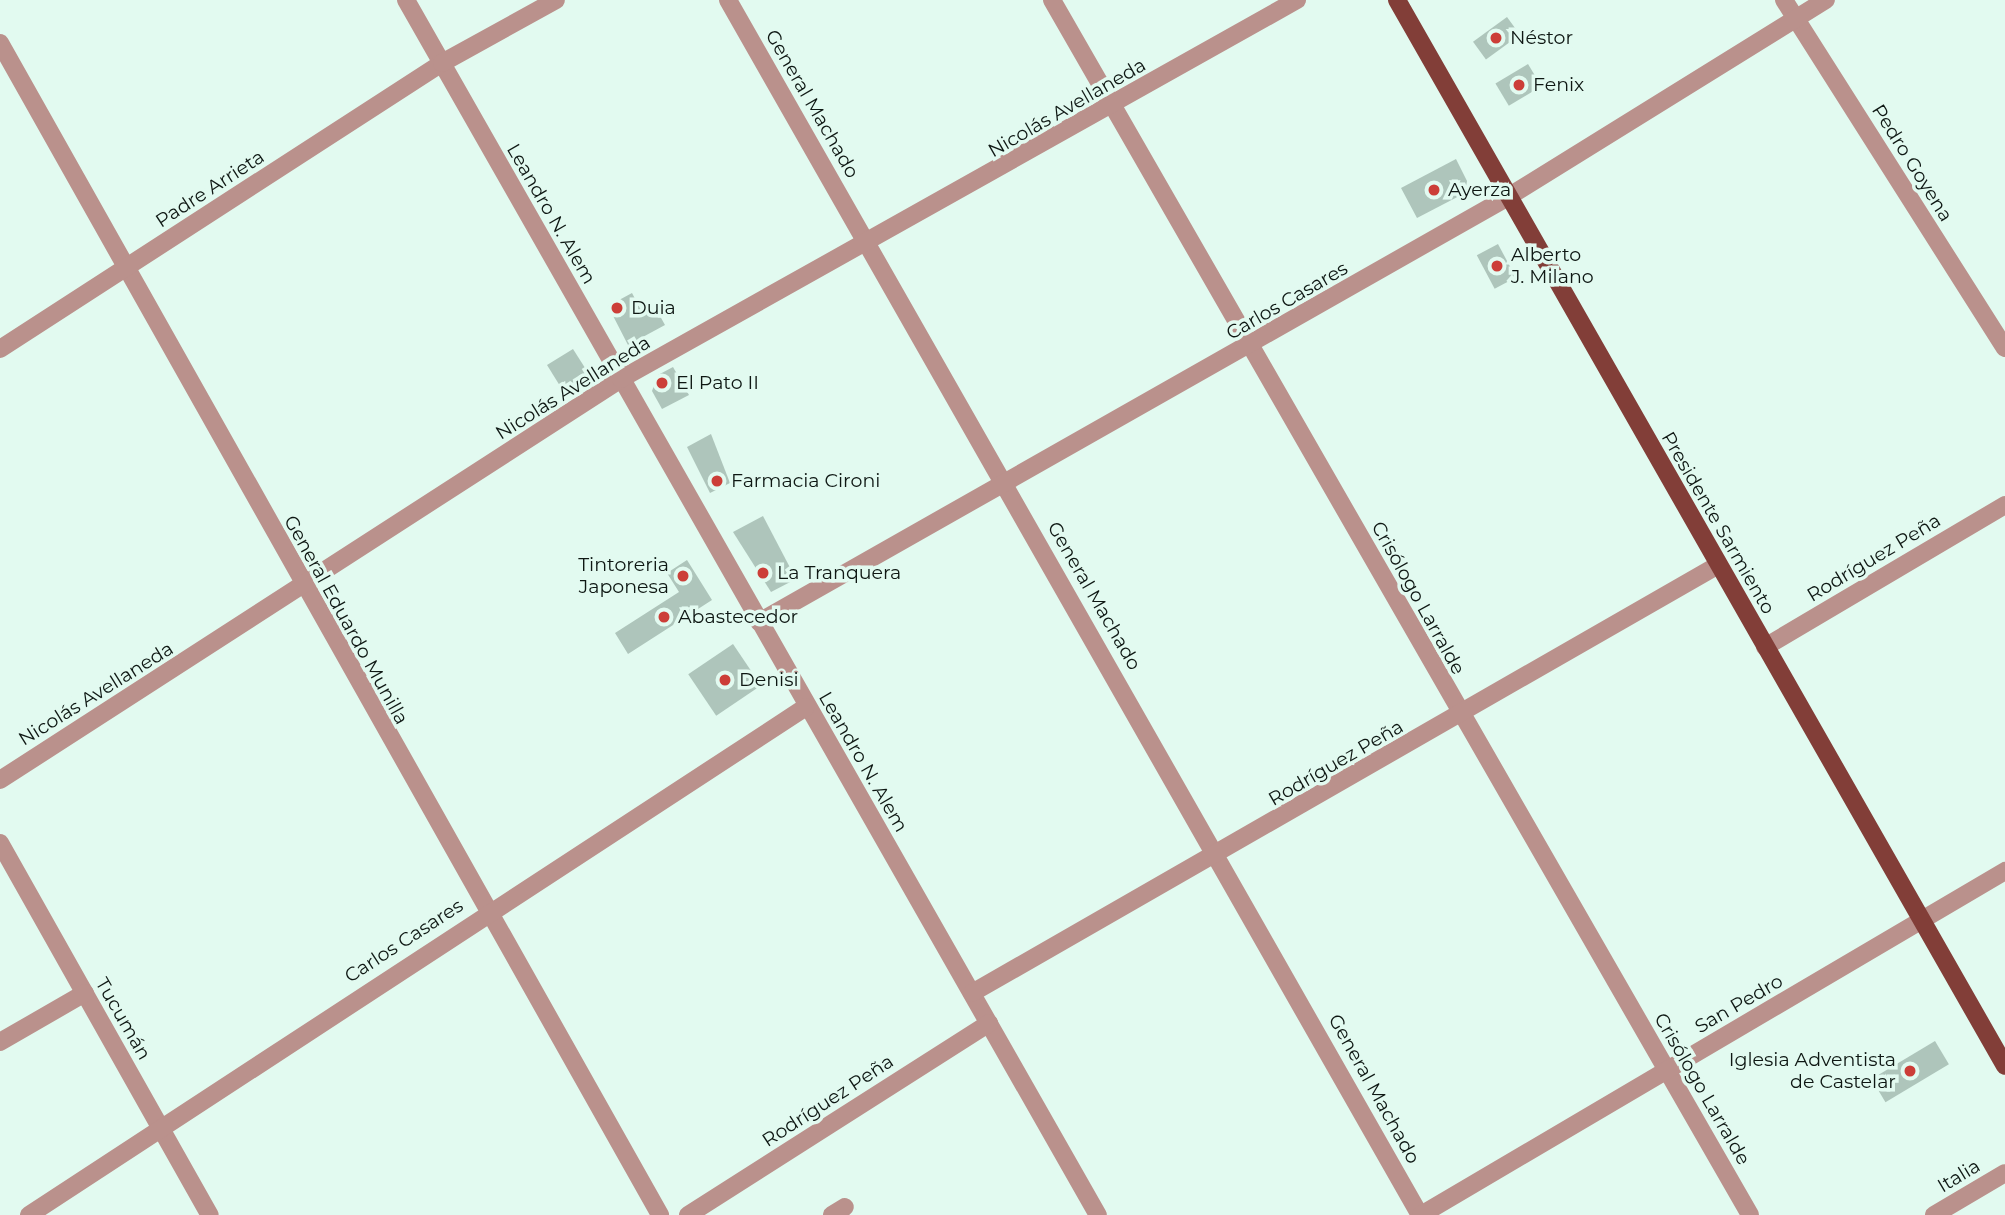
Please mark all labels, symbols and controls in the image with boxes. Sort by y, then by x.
street label: General Machado [760,26,864,182]
place label: Néstor [1510,27,1573,49]
marker: Néstor [1488,30,1504,46]
street label: Nicolás Avellaneda [984,54,1150,162]
place label: Fenix [1533,74,1584,96]
marker: Fenix [1511,77,1527,93]
street label: Pedro Goyena [1867,100,1957,226]
street label: Leandro N. Alem [502,140,600,288]
street label: Padre Arrieta [151,145,269,233]
place label: Ayerza [1448,179,1511,201]
marker: Ayerza [1426,182,1442,198]
place label: Alberto J. Milano [1511,244,1594,288]
street label: Carlos Casares [1222,257,1352,345]
marker: Alberto J. Milano [1489,258,1505,274]
place label: Duia [631,297,676,319]
marker: Duia [609,300,625,316]
street label: Nicolás Avellaneda [491,331,655,445]
place label: El Pato II [676,372,759,394]
marker: El Pato II [654,375,670,391]
street label: Presidente Sarmiento [1656,428,1780,618]
place label: Farmacia Cironi [731,470,880,492]
marker: Farmacia Cironi [709,473,725,489]
street label: Rodríguez Peña [1803,509,1945,607]
street label: General Eduardo Munilla [279,511,413,729]
street label: Crisólogo Larralde [1366,517,1470,679]
street label: General Machado [1042,518,1146,674]
place label: Tintoreria Japonesa [578,554,669,598]
place label: La Tranquera [777,562,901,584]
marker: La Tranquera [755,565,771,581]
marker: Tintoreria Japonesa [675,568,691,584]
place label: Abastecedor [678,606,798,628]
marker: Abastecedor [656,609,672,625]
street label: Nicolás Avellaneda [14,637,178,751]
place label: Denisi [739,669,799,691]
marker: Denisi [717,672,733,688]
street label: Leandro N. Alem [814,688,912,836]
street label: Rodríguez Peña [1265,715,1407,811]
street label: Carlos Casares [341,894,467,988]
street label: San Pedro [1691,970,1787,1038]
street label: Tucumán [90,974,156,1064]
street label: Crisólogo Larralde [1649,1009,1755,1169]
street label: General Machado [1323,1010,1425,1168]
place label: Iglesia Adventista de Castelar [1729,1049,1896,1093]
street label: Rodríguez Peña [758,1050,898,1152]
marker: Iglesia Adventista de Castelar [1902,1063,1918,1079]
street label: Italia [1934,1154,1984,1198]

